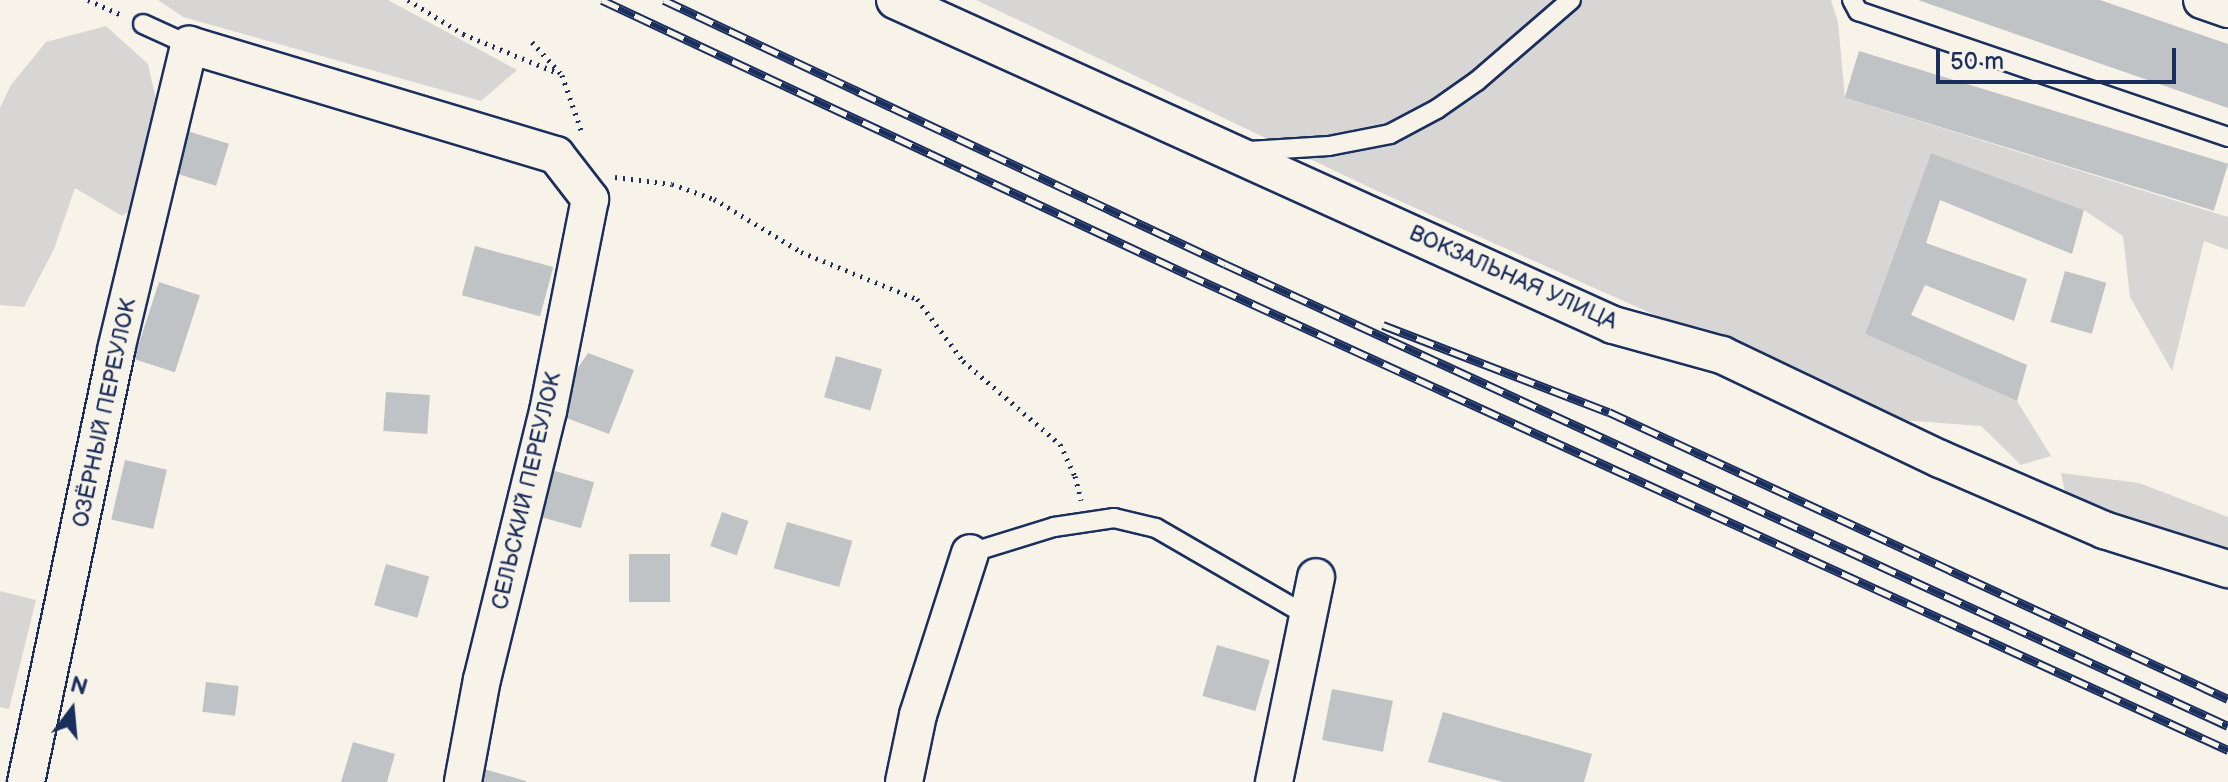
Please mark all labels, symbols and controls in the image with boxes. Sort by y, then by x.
scale bar [1940,32,2180,82]
text: 50 m [1950,47,2004,76]
street label: ВОКЗАЛЬНАЯ УЛИЦА [1405,220,1621,336]
street label: ОЗЁРНЫЙ ПЕРЕУЛОК [68,296,142,530]
street label: СЕЛЬСКИЙ ПЕРЕУЛОК [487,370,567,612]
north arrow [32,670,112,750]
text: N [67,671,90,702]

